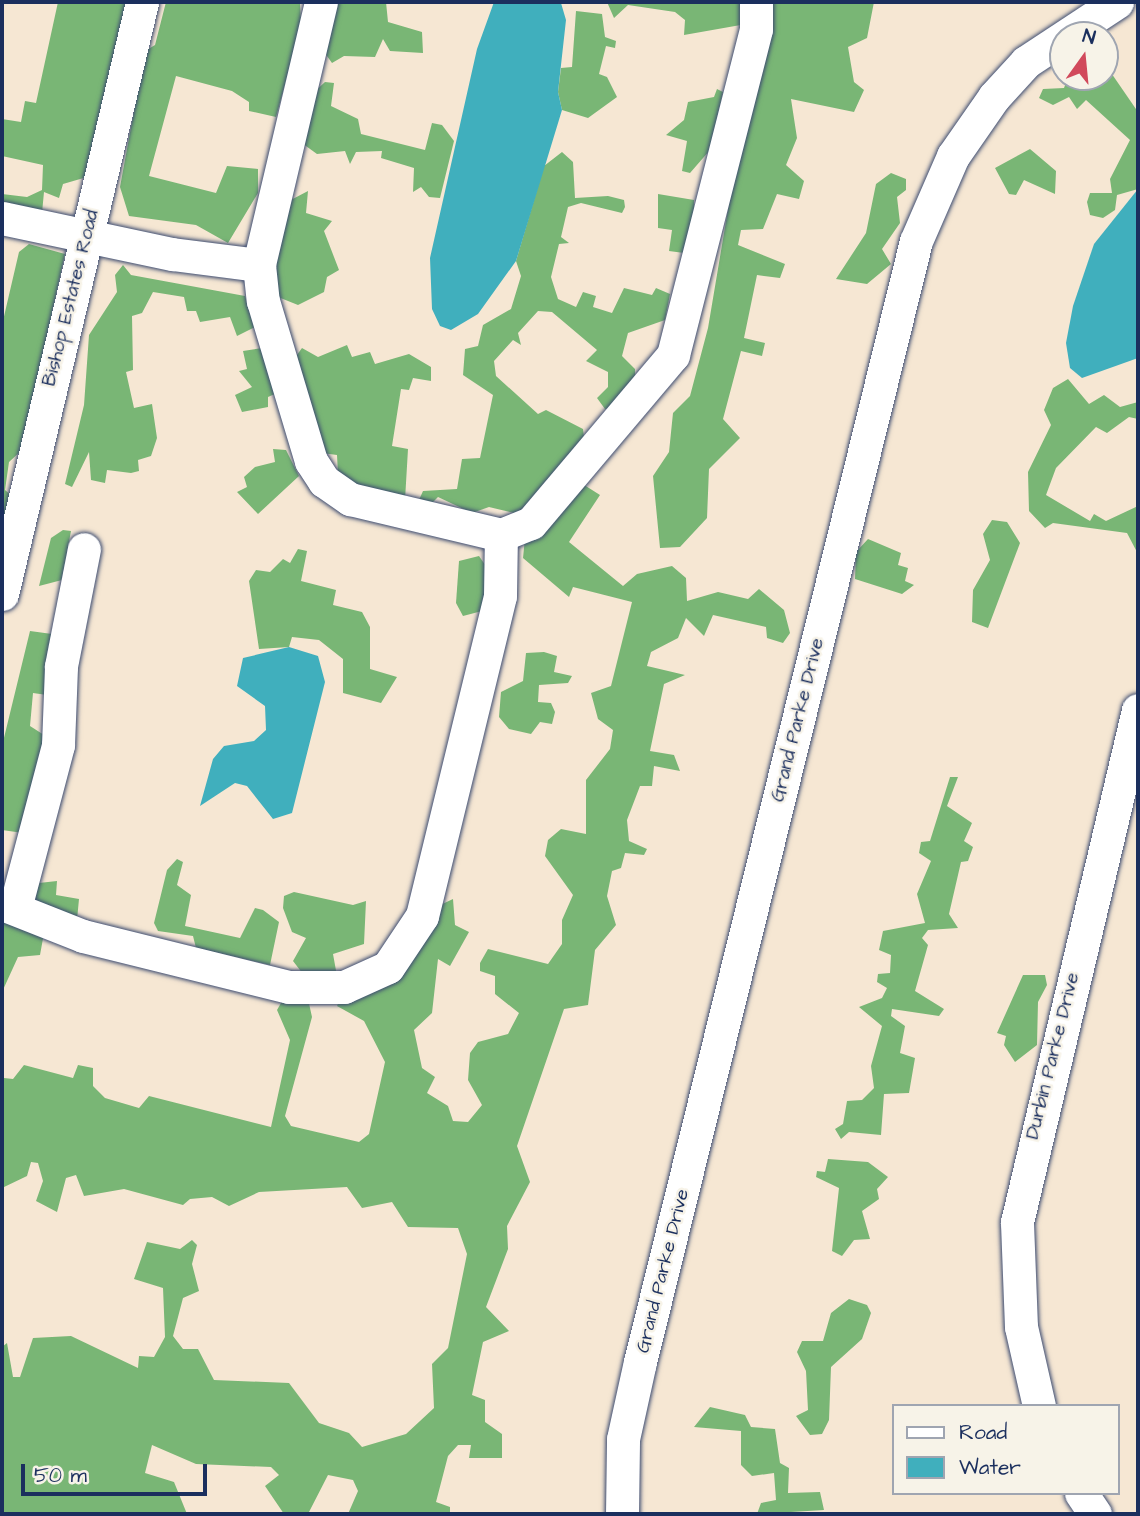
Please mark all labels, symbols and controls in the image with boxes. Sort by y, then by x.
north arrow [1049,21,1119,91]
text: N [1080,23,1098,52]
street label: Bishop Estates Road [38,207,104,389]
street label: Grand Parke Drive [767,636,829,804]
street label: Durbin Parke Drive [1021,970,1085,1142]
street label: Grand Parke Drive [632,1187,694,1355]
legend [892,1404,1119,1495]
text: Road [959,1418,1007,1447]
scale bar [24,1450,210,1494]
text: Water [959,1453,1021,1482]
text: 50 m [34,1461,87,1490]

